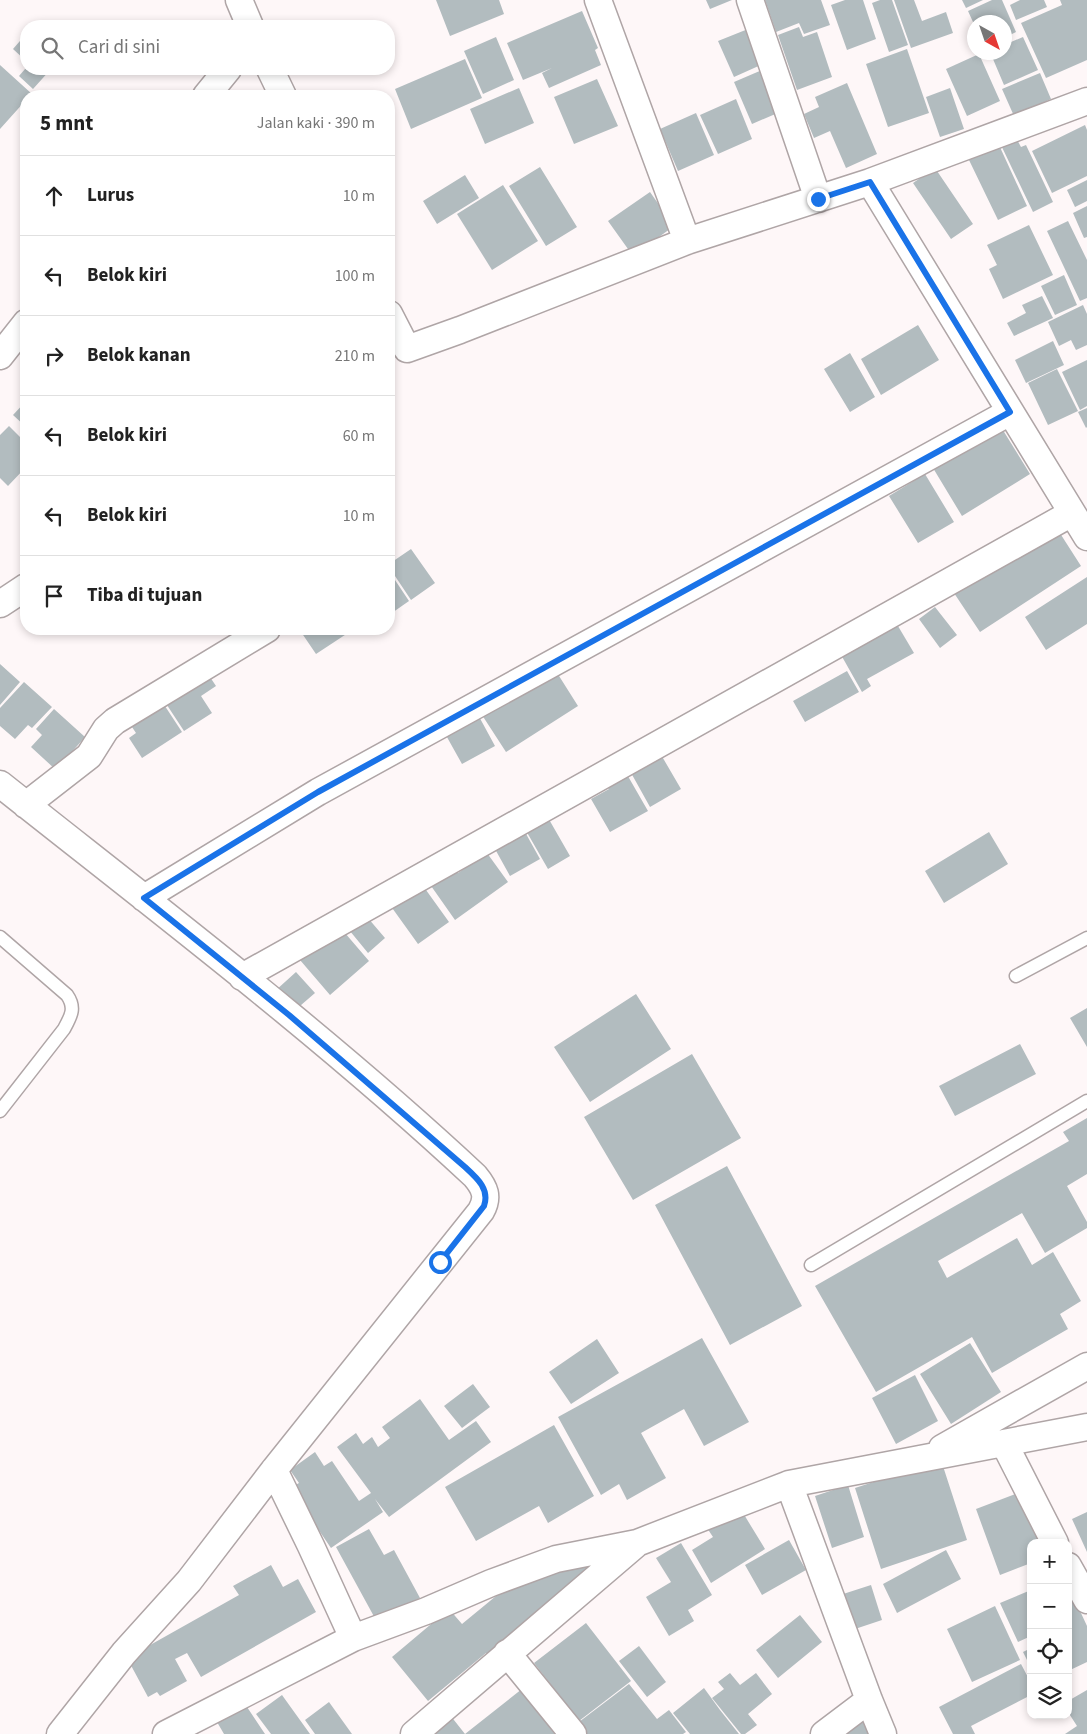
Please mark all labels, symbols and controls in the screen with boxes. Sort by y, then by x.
north arrow [967,15,1012,60]
search box [20,20,395,75]
icon: search [38,34,66,62]
text: Cari di sini [78,34,160,61]
text: 5 mnt [40,108,93,138]
text: Jalan kaki · 390 m [257,112,375,134]
icon: ahead [40,182,68,210]
text: Lurus [87,182,134,209]
text: 10 m [343,185,375,207]
route end [807,188,830,211]
icon: left [40,262,68,290]
text: Belok kiri [87,262,167,289]
text: 100 m [335,265,375,287]
icon: right [40,342,68,370]
text: Belok kanan [87,342,191,369]
text: 210 m [335,345,375,367]
icon: left [40,422,68,450]
text: Belok kiri [87,422,167,449]
text: 60 m [343,425,375,447]
icon: left [40,502,68,530]
text: Belok kiri [87,502,167,529]
text: 10 m [343,505,375,527]
icon: arrive [40,582,68,610]
text: Tiba di tujuan [87,582,202,609]
route start [429,1251,452,1274]
map controls [1027,1539,1072,1719]
button: + [1027,1539,1072,1584]
button: − [1027,1584,1072,1629]
button: locate [1027,1629,1072,1674]
button: layers [1027,1674,1072,1719]

